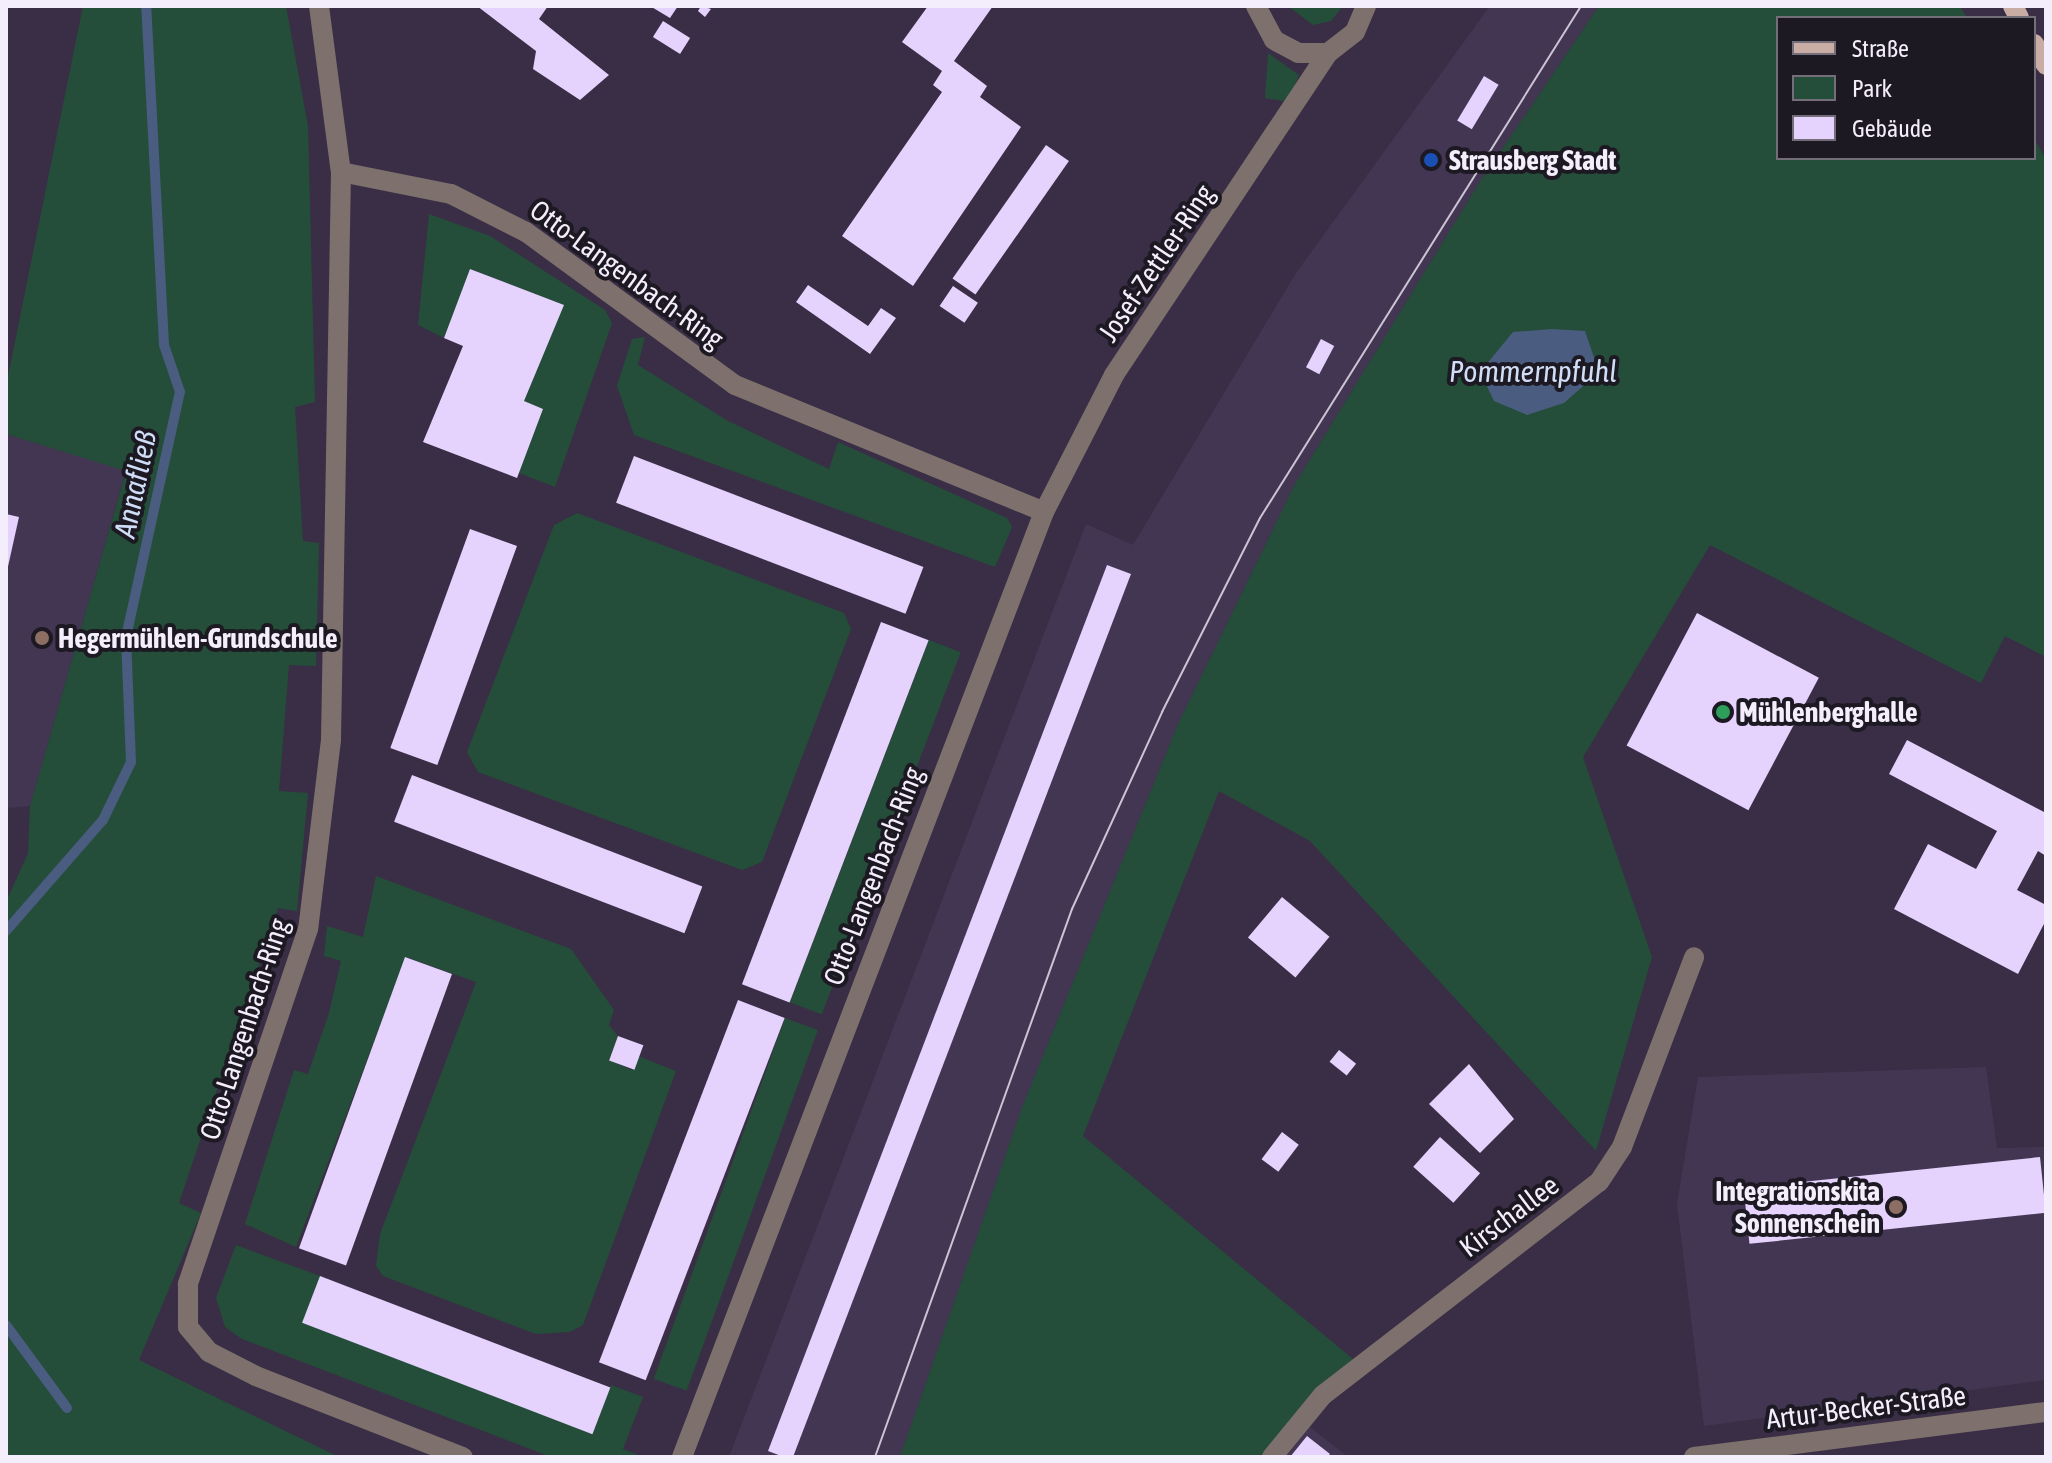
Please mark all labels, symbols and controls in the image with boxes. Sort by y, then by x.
legend [1776,16,2036,160]
text: Straße [1852,35,1909,62]
text: Park [1852,75,1892,102]
text: Gebäude [1852,115,1932,142]
place label: Strausberg Stadt [1449,143,1616,177]
marker: Strausberg Stadt [1420,149,1442,171]
street label: Josef-Zettler-Ring [1091,178,1221,348]
street label: Otto-Langenbach-Ring [524,193,730,355]
water label: Pommernpfuhl [1449,353,1617,389]
water label: Annafließ [106,427,164,541]
place label: Hegermühlen-Grundschule [58,621,338,655]
marker: Hegermühlen-Grundschule [33,629,51,647]
place label: Mühlenberghalle [1739,695,1918,729]
marker: Mühlenberghalle [1714,703,1732,721]
street label: Otto-Langenbach-Ring [816,762,930,990]
street label: Otto-Langenbach-Ring [192,914,296,1144]
street label: Kirschallee [1453,1168,1565,1264]
place label: Integrationskita Sonnenschein [1715,1174,1880,1240]
marker: Integrationskita Sonnenschein [1887,1198,1905,1216]
street label: Artur-Becker-Straße [1764,1378,1968,1436]

